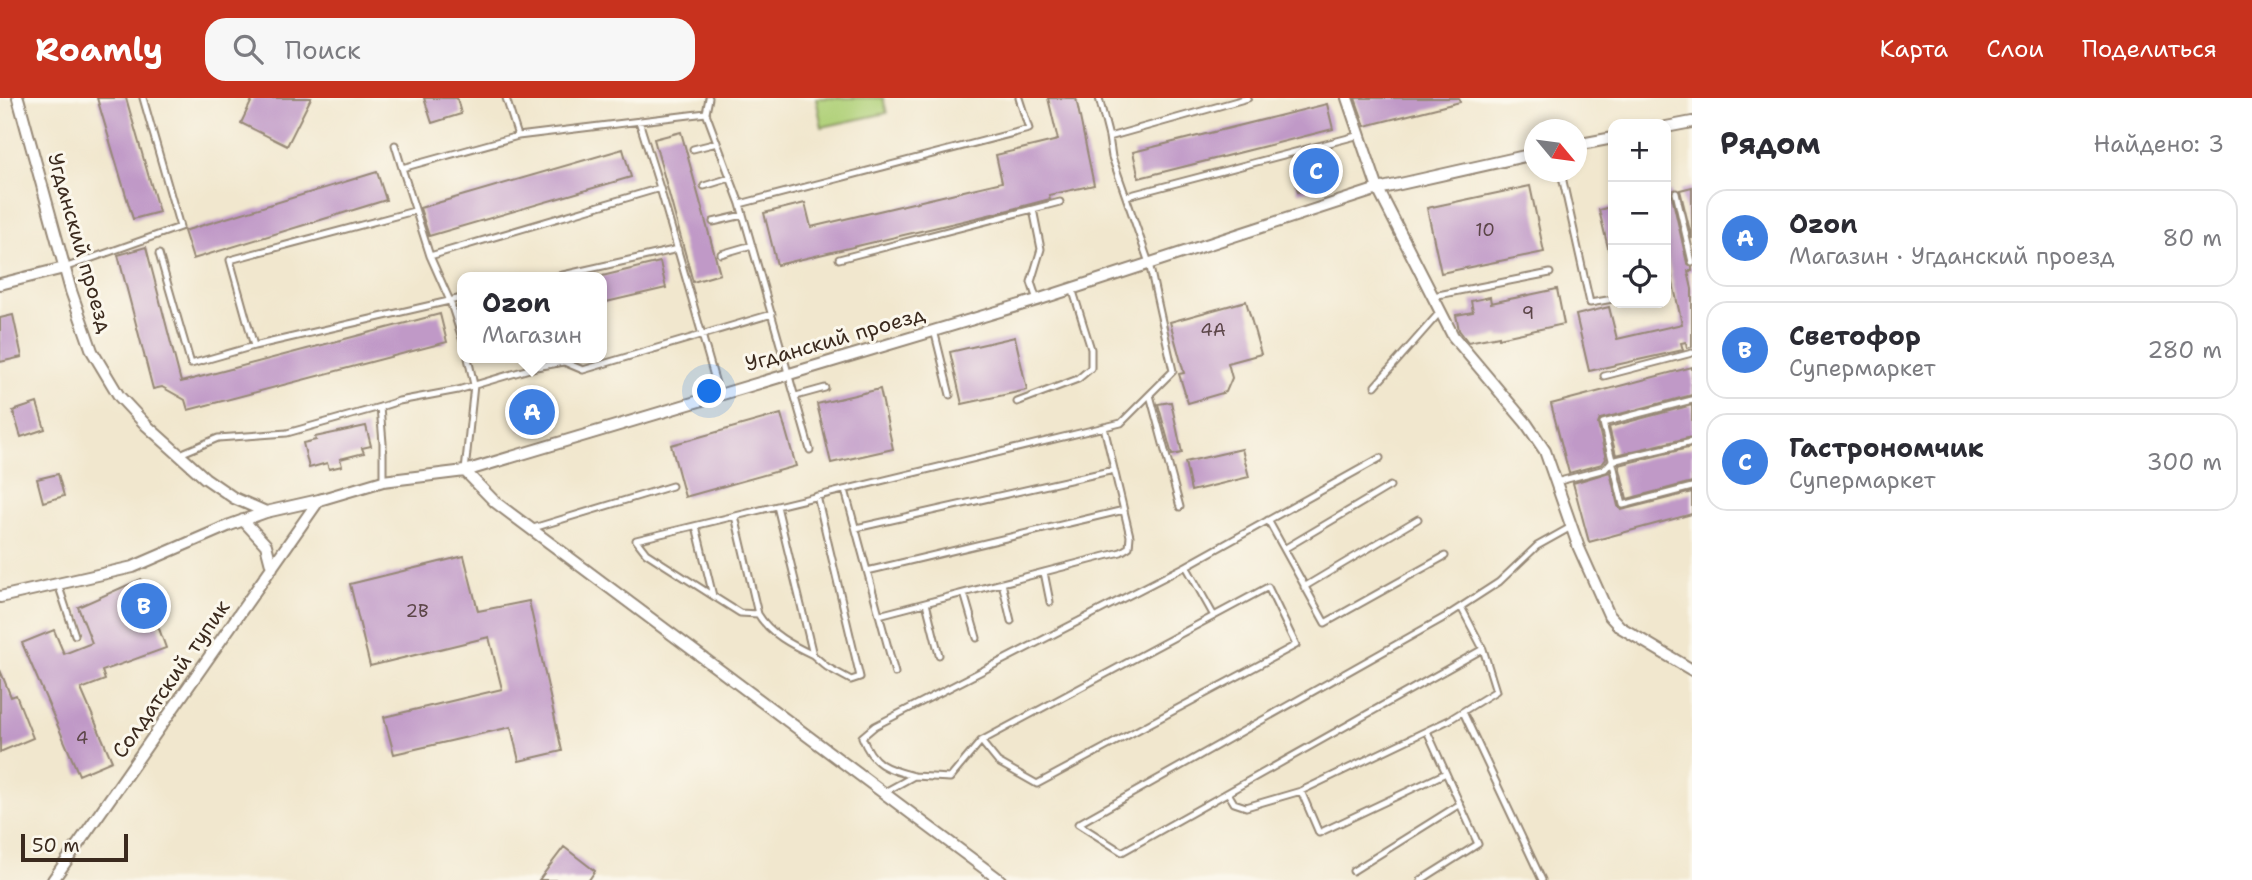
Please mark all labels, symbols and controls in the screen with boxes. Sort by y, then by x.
search box [205,18,695,81]
text: Roamly [35,27,163,72]
icon: search [229,30,267,68]
text: Поиск [285,32,361,67]
text: Карта [1880,33,1948,65]
text: Слои [1986,33,2044,65]
text: Поделиться [2082,33,2217,65]
north arrow [1524,119,1587,182]
map controls [1608,119,1671,308]
button: + [1608,119,1671,182]
text: Рядом [1720,123,1820,164]
text: Найдено: 3 [2094,129,2224,159]
pin: C [1293,145,1339,197]
street label: Угданский проезд [41,150,119,336]
button: − [1608,182,1671,245]
text: Ozon [1789,206,1858,241]
house number: 10 [1475,218,1495,242]
text: A [1736,223,1754,253]
text: 80 m [2163,223,2222,253]
text: Магазин · Угданский проезд [1789,241,2115,271]
button: locate [1608,245,1671,308]
popup [457,272,607,363]
text: Ozon [482,285,551,320]
street label: Угданский проезд [742,300,928,378]
house number: 9 [1522,301,1534,325]
house number: 4А [1200,318,1226,342]
text: Светофор [1789,318,1921,353]
text: Магазин [482,320,582,350]
text: B [1738,335,1752,365]
text: 280 m [2147,335,2222,365]
text: Супермаркет [1789,353,1936,383]
your location [692,374,726,408]
pin: A [509,386,555,438]
text: Гастрономчик [1789,430,1984,465]
text: C [1738,447,1752,477]
text: 300 m [2147,447,2222,477]
text: Супермаркет [1789,465,1936,495]
pin: B [121,580,167,632]
street label: Солдатский тупик [106,594,236,764]
house number: 2В [405,599,429,623]
house number: 4 [76,726,88,750]
scale bar [21,831,128,863]
text: 50 m [32,833,80,858]

